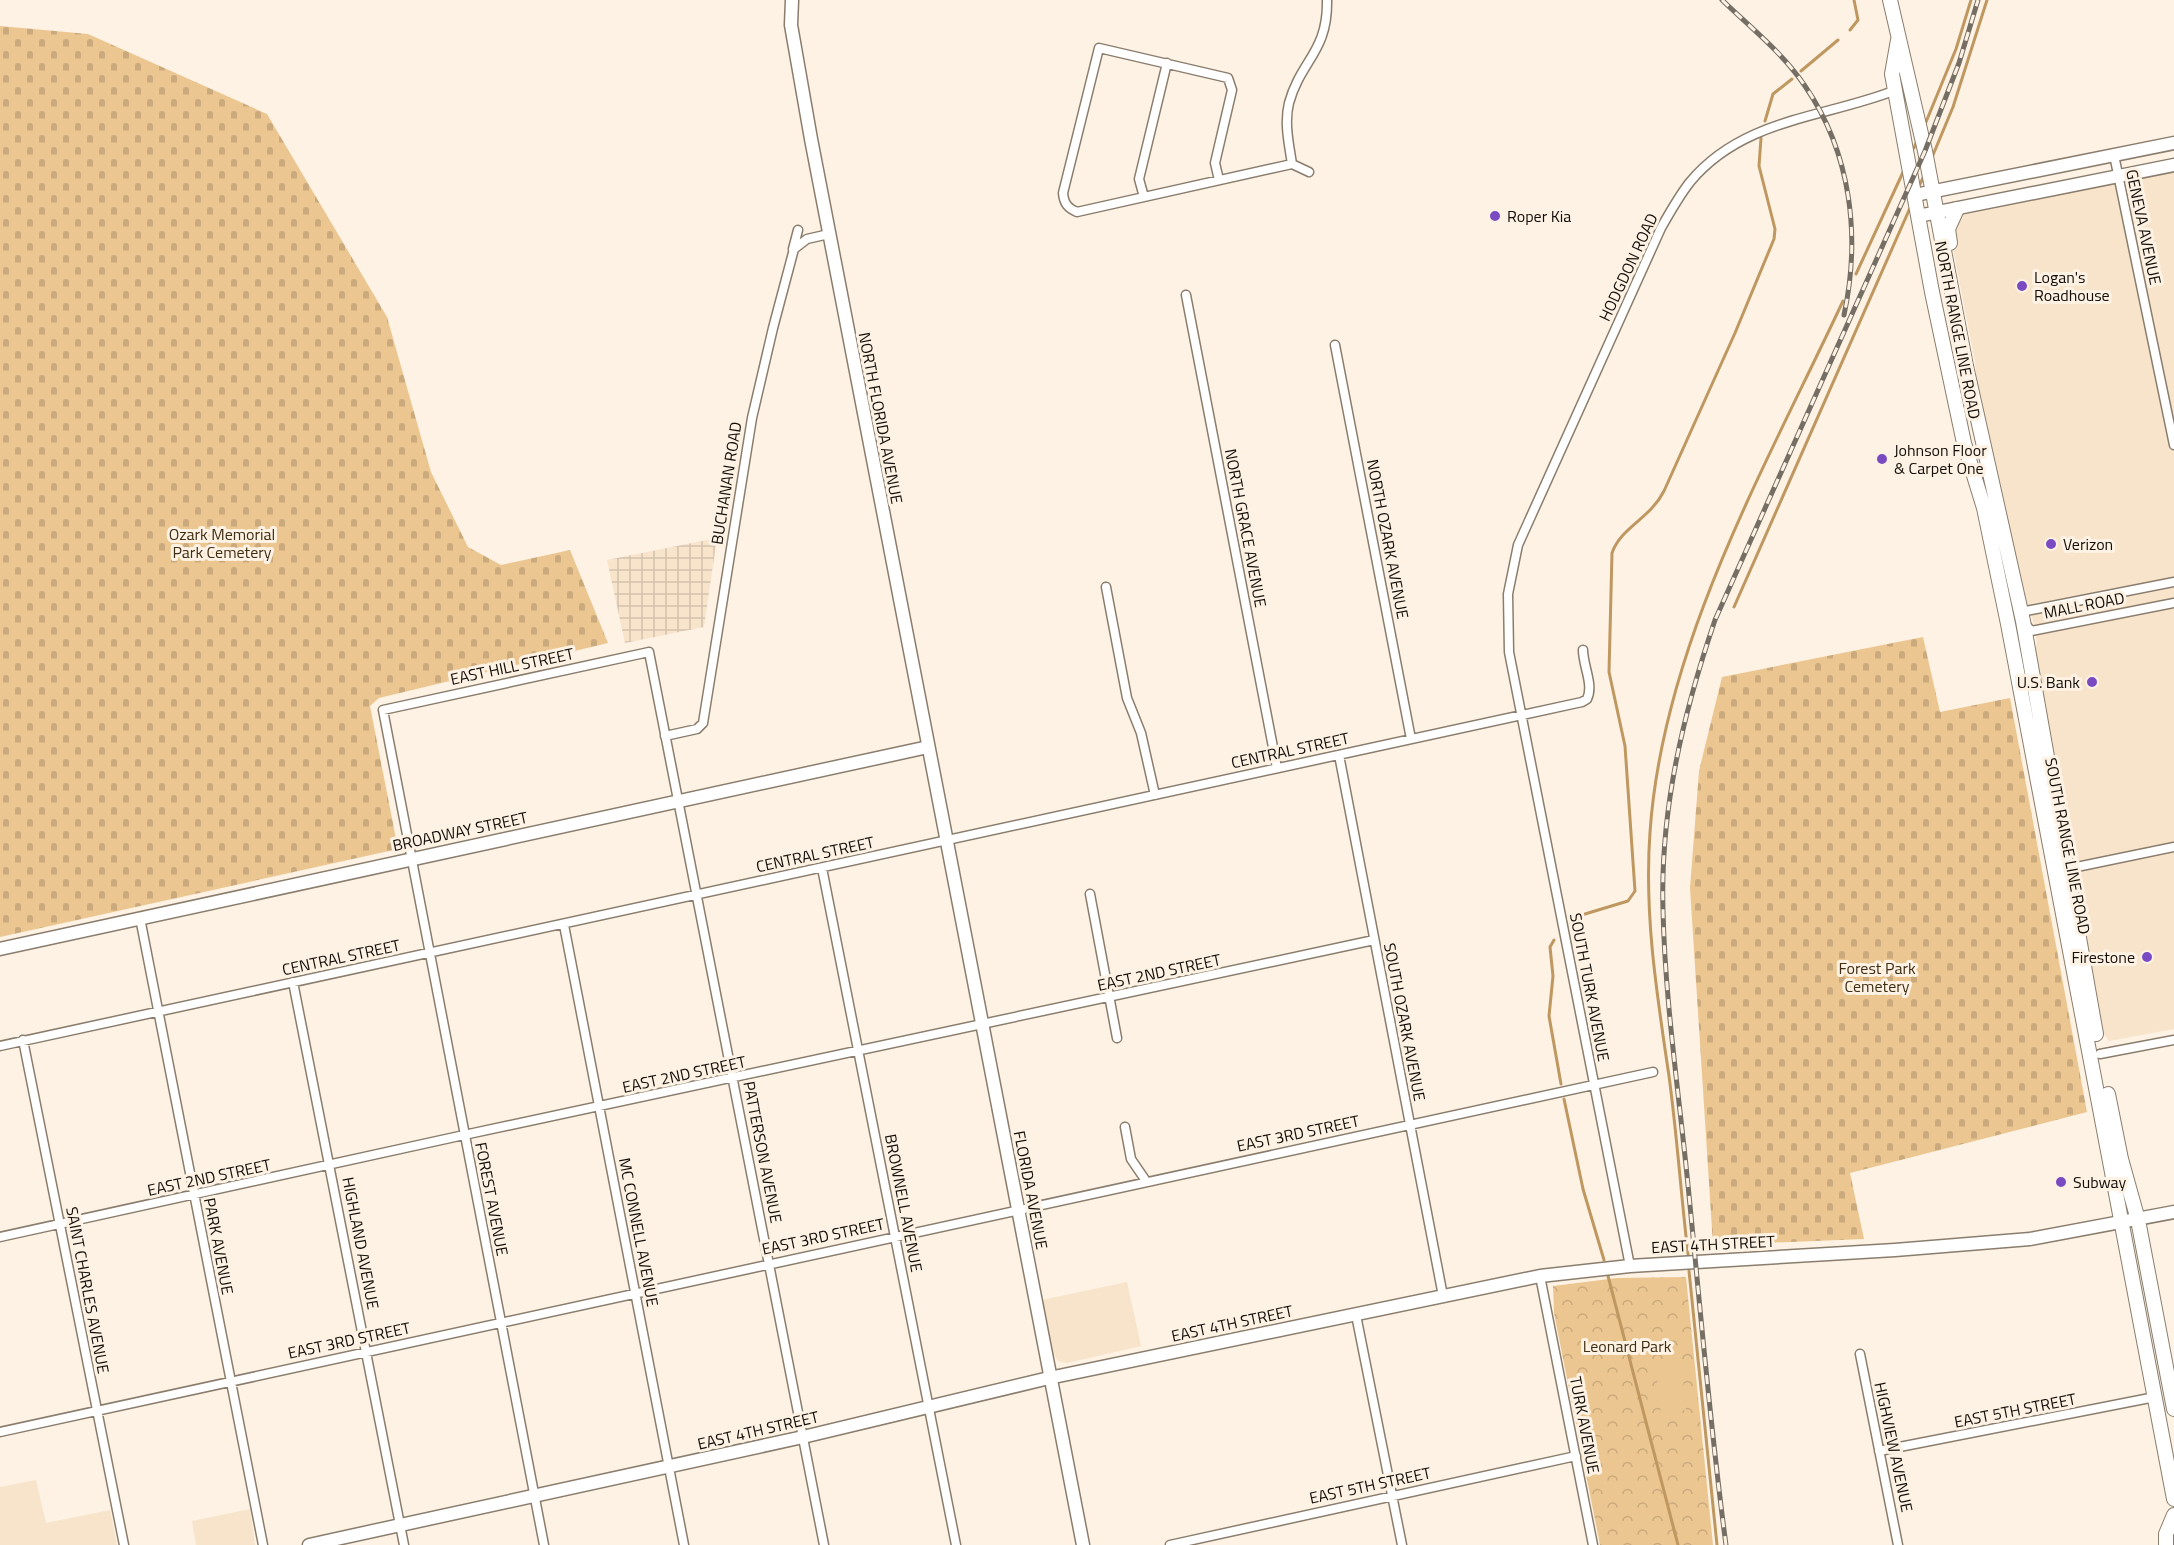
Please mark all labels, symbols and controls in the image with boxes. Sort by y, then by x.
street label: GENEVA AVENUE [2120,167,2168,287]
place label: Roper Kia [1507,204,1571,228]
marker: Roper Kia [1488,209,1502,223]
street label: HODGDON ROAD [1592,209,1664,325]
street label: NORTH RANGE LINE ROAD [1929,239,1987,421]
place label: Logan's Roadhouse [2034,265,2110,307]
marker: Logan's Roadhouse [2015,279,2029,293]
street label: NORTH FLORIDA AVENUE [853,330,909,506]
street label: BUCHANAN ROAD [704,420,748,546]
place label: Johnson Floor & Carpet One [1894,438,1987,480]
street label: NORTH GRACE AVENUE [1219,447,1273,609]
marker: Johnson Floor & Carpet One [1875,452,1889,466]
street label: NORTH OZARK AVENUE [1361,457,1415,621]
park label: Ozark Memorial Park Cemetery [169,522,275,564]
place label: Verizon [2063,532,2113,556]
marker: Verizon [2044,537,2058,551]
street label: MALL ROAD [2042,585,2126,625]
street label: EAST HILL STREET [448,641,576,691]
place label: U.S. Bank [2017,670,2080,694]
marker: U.S. Bank [2085,675,2099,689]
street label: CENTRAL STREET [1229,726,1352,774]
street label: SOUTH RANGE LINE ROAD [2039,756,2097,936]
street label: BROADWAY STREET [390,805,530,857]
street label: CENTRAL STREET [754,830,877,878]
street label: SOUTH TURK AVENUE [1564,911,1616,1063]
street label: CENTRAL STREET [280,933,403,981]
street label: SOUTH OZARK AVENUE [1378,941,1432,1103]
place label: Firestone [2071,945,2135,969]
street label: EAST 2ND STREET [1095,947,1223,997]
marker: Firestone [2140,950,2154,964]
park label: Forest Park Cemetery [1838,956,1916,998]
street label: EAST 2ND STREET [620,1049,748,1099]
street label: PATTERSON AVENUE [737,1079,789,1225]
street label: EAST 3RD STREET [1235,1108,1362,1158]
street label: FLORIDA AVENUE [1008,1129,1054,1252]
street label: BROWNELL AVENUE [879,1132,929,1274]
street label: FOREST AVENUE [469,1140,515,1258]
street label: EAST 2ND STREET [145,1152,273,1202]
street label: MC CONNELL AVENUE [613,1155,665,1309]
place label: Subway [2073,1170,2127,1194]
street label: HIGHLAND AVENUE [336,1175,386,1311]
marker: Subway [2054,1175,2068,1189]
street label: PARK AVENUE [198,1195,240,1297]
street label: SAINT CHARLES AVENUE [60,1205,116,1376]
street label: EAST 3RD STREET [760,1211,887,1261]
street label: EAST 4TH STREET [1651,1229,1776,1259]
street label: EAST 4TH STREET [1169,1298,1296,1348]
street label: EAST 3RD STREET [286,1315,413,1365]
park label: Leonard Park [1583,1334,1672,1358]
street label: TURK AVENUE [1564,1374,1606,1476]
street label: HIGHVIEW AVENUE [1868,1380,1920,1514]
street label: EAST 5TH STREET [1952,1386,2079,1434]
street label: EAST 4TH STREET [695,1404,821,1456]
street label: EAST 5TH STREET [1307,1460,1434,1510]

